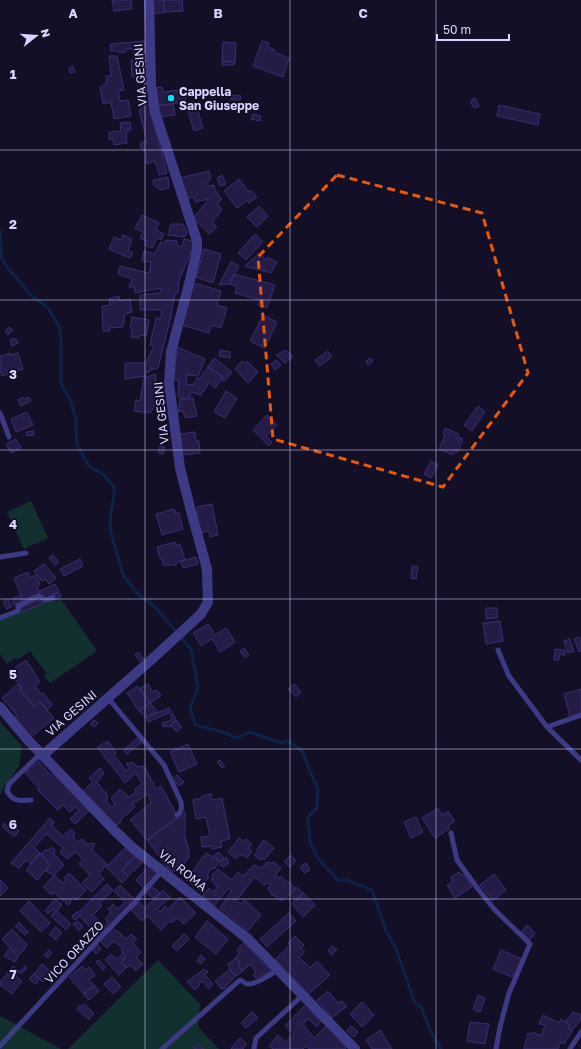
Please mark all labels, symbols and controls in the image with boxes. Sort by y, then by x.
text: A [68,5,78,21]
text: B [213,5,223,21]
text: C [358,5,368,21]
north arrow [16,16,56,56]
scale bar [437,16,509,42]
text: 50 m [443,22,471,37]
text: N [39,27,53,39]
street label: VIA GESINI [130,43,150,107]
text: 1 [10,66,17,82]
place label: Cappella San Giuseppe [179,84,259,113]
marker: Cappella San Giuseppe [166,93,176,103]
text: 2 [9,216,17,232]
text: 3 [9,366,17,382]
street label: VIA GESINI [150,381,172,445]
text: 4 [9,516,17,532]
text: 5 [9,666,17,682]
street label: VIA GESINI [42,687,100,739]
text: 6 [9,816,17,832]
street label: VIA ROMA [156,846,210,894]
street label: VICO ORAZZO [41,917,107,986]
text: 7 [9,966,17,982]

